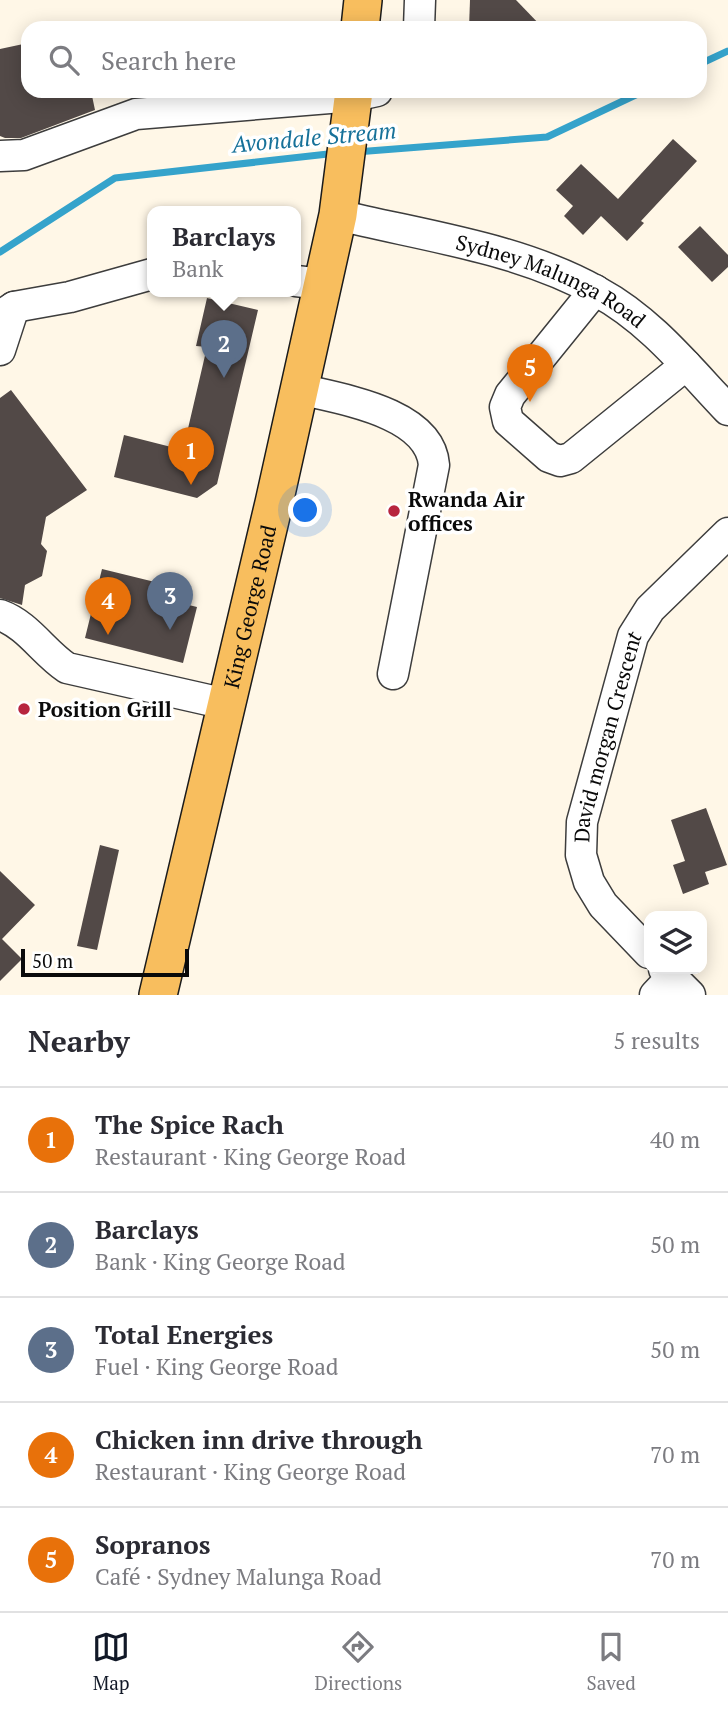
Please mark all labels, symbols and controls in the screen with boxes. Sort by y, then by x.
search box [21,21,707,98]
icon: search [45,41,83,79]
text: Search here [101,43,236,77]
water label: Avondale Stream [228,114,398,160]
popup [147,206,301,297]
text: Barclays [172,219,276,253]
street label: Sydney Malunga Road [453,228,652,334]
text: Bank [172,253,223,284]
pin: 2 [201,320,247,378]
pin: 5 [507,344,553,402]
pin: 1 [168,427,214,485]
place label: Rwanda Air offices [408,485,525,537]
your location [288,493,322,527]
marker: Rwanda Air offices [386,503,402,519]
street label: King George Road [217,522,282,691]
pin: 3 [147,572,193,630]
pin: 4 [85,577,131,635]
street label: David morgan Crescent [567,625,647,843]
place label: Position Grill [38,695,172,723]
marker: Position Grill [16,701,32,717]
map controls [644,911,707,974]
button: layers [644,911,707,974]
scale bar [21,946,189,978]
text: 50 m [32,948,73,973]
text: Nearby [28,1021,130,1061]
text: 5 results [613,1025,700,1056]
text: The Spice Rach [95,1107,284,1141]
text: 1 [45,1124,58,1155]
text: 40 m [650,1124,700,1155]
text: Restaurant · King George Road [95,1141,406,1172]
text: Barclays [95,1212,199,1246]
text: 2 [45,1229,58,1260]
text: 50 m [650,1229,700,1260]
text: Bank · King George Road [95,1246,346,1277]
text: Total Energies [95,1317,273,1351]
text: 3 [45,1334,58,1365]
text: 50 m [650,1334,700,1365]
text: Fuel · King George Road [95,1351,339,1382]
text: Chicken inn drive through [95,1422,423,1456]
text: 4 [45,1439,58,1470]
text: 70 m [650,1439,700,1470]
text: Restaurant · King George Road [95,1456,406,1487]
text: Sopranos [95,1527,210,1561]
text: 5 [45,1544,58,1575]
text: 70 m [650,1544,700,1575]
text: Café · Sydney Malunga Road [95,1561,382,1592]
tab: Map [92,1628,130,1695]
tab: Directions [315,1628,402,1695]
tab: Saved [587,1628,636,1695]

